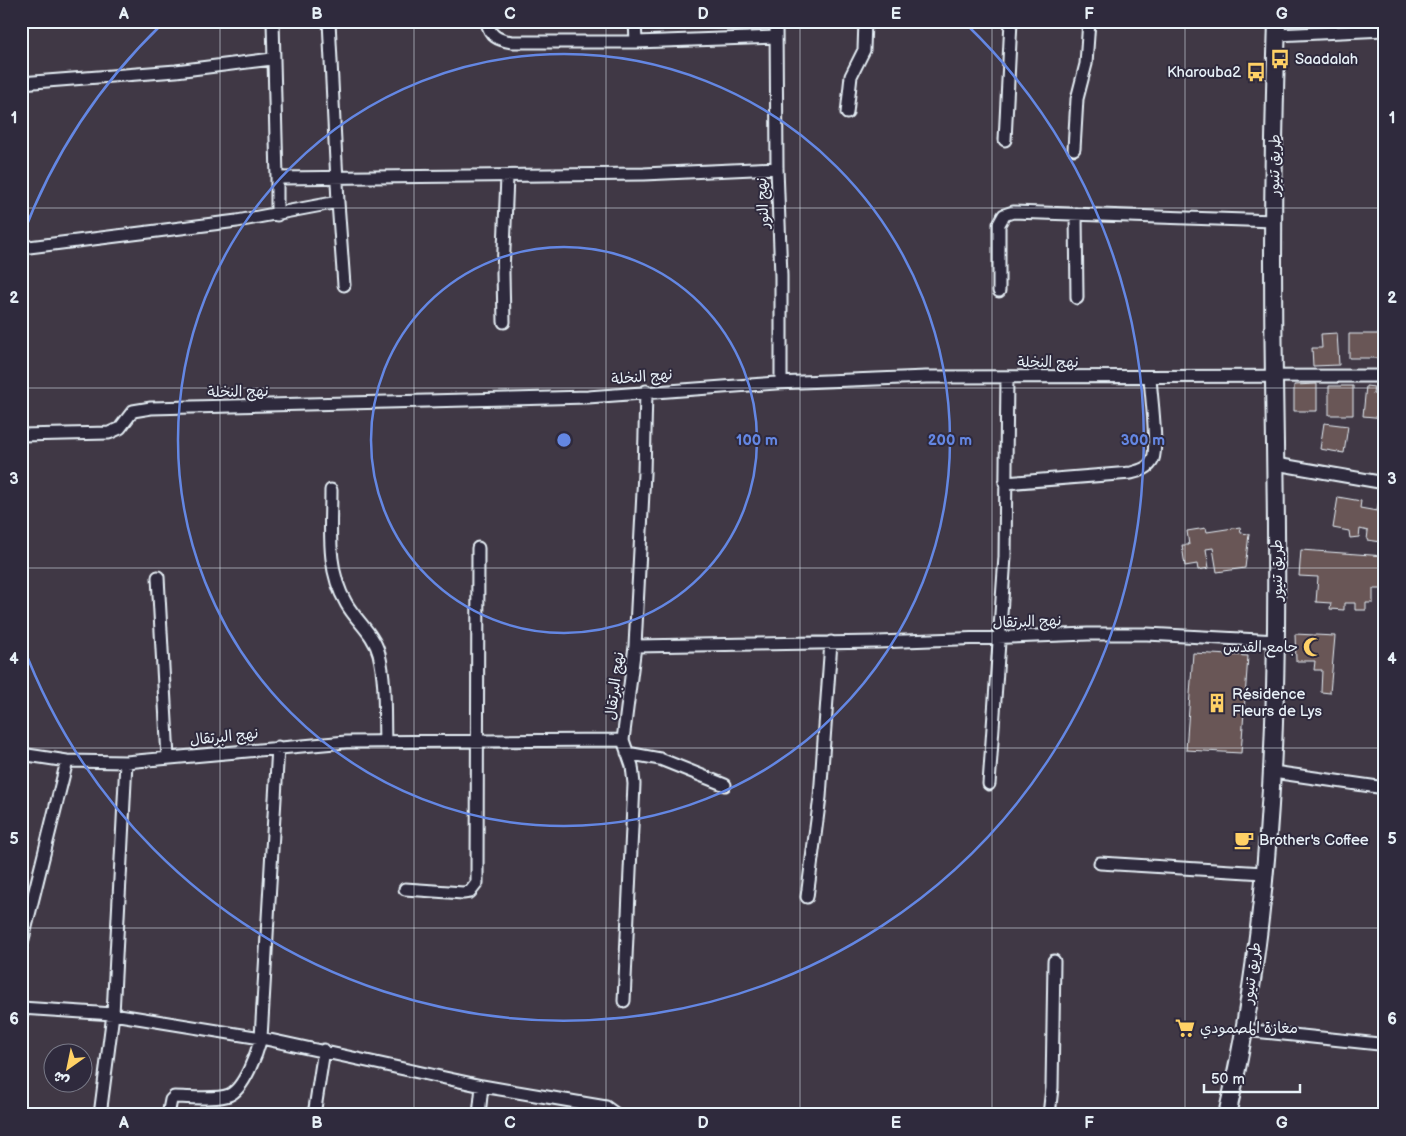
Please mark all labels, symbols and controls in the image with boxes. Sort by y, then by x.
text: A [118,5,129,24]
text: B [311,5,323,24]
text: C [504,5,516,24]
text: D [697,5,709,24]
text: E [891,5,901,24]
text: F [1084,5,1094,24]
text: G [1276,5,1288,24]
bus stop icon: Saadalah [1269,48,1291,70]
place label: Saadalah [1295,50,1358,69]
bus stop icon: Kharouba2 [1245,61,1267,83]
place label: Kharouba2 [1167,63,1241,82]
text: 1 [11,109,17,128]
text: 1 [1389,109,1395,128]
street label: طريق تنيور [1265,134,1285,197]
street label: نهج النور [752,177,774,230]
text: 2 [9,289,19,308]
text: 2 [1387,289,1397,308]
street label: نهج النخلة [1017,353,1079,372]
street label: نهج النخلة [611,365,673,389]
street label: نهج النخلة [207,382,269,402]
centre of rings [555,431,573,449]
text: 100 m [736,431,778,450]
text: 200 m [928,431,972,450]
text: 300 m [1121,431,1165,450]
text: 3 [9,470,19,489]
text: 3 [1387,470,1397,489]
street label: طريق تنيور [1268,539,1287,602]
street label: نهج البرتقال [992,611,1062,633]
mosque icon: جامع القدس [1302,636,1324,658]
place label: جامع القدس [1223,638,1298,658]
text: 4 [9,650,19,669]
text: 4 [1387,650,1397,669]
street label: نهج البرتقال [601,651,629,721]
place label: Résidence Fleurs de Lys [1232,685,1323,721]
building icon: Résidence Fleurs de Lys [1206,692,1228,714]
street label: نهج البرتقال [189,724,259,750]
cafe icon: Brother's Coffee [1233,829,1255,851]
text: 5 [9,830,19,849]
text: 5 [1387,830,1397,849]
place label: Brother's Coffee [1259,831,1369,850]
street label: طريق تنيور [1238,941,1266,1006]
text: 6 [9,1010,19,1029]
text: 6 [1387,1010,1397,1029]
supermarket icon: مغازة المصمودي [1174,1017,1196,1039]
place label: مغازة المصمودي [1200,1019,1298,1039]
north arrow [42,1044,92,1094]
scale bar [1204,1061,1300,1093]
text: ش [50,1067,72,1090]
text: 50 m [1211,1070,1245,1089]
text: A [118,1114,129,1133]
text: B [311,1114,323,1133]
text: C [504,1114,516,1133]
text: D [697,1114,709,1133]
text: E [891,1114,901,1133]
text: F [1084,1114,1094,1133]
text: G [1276,1114,1288,1133]

